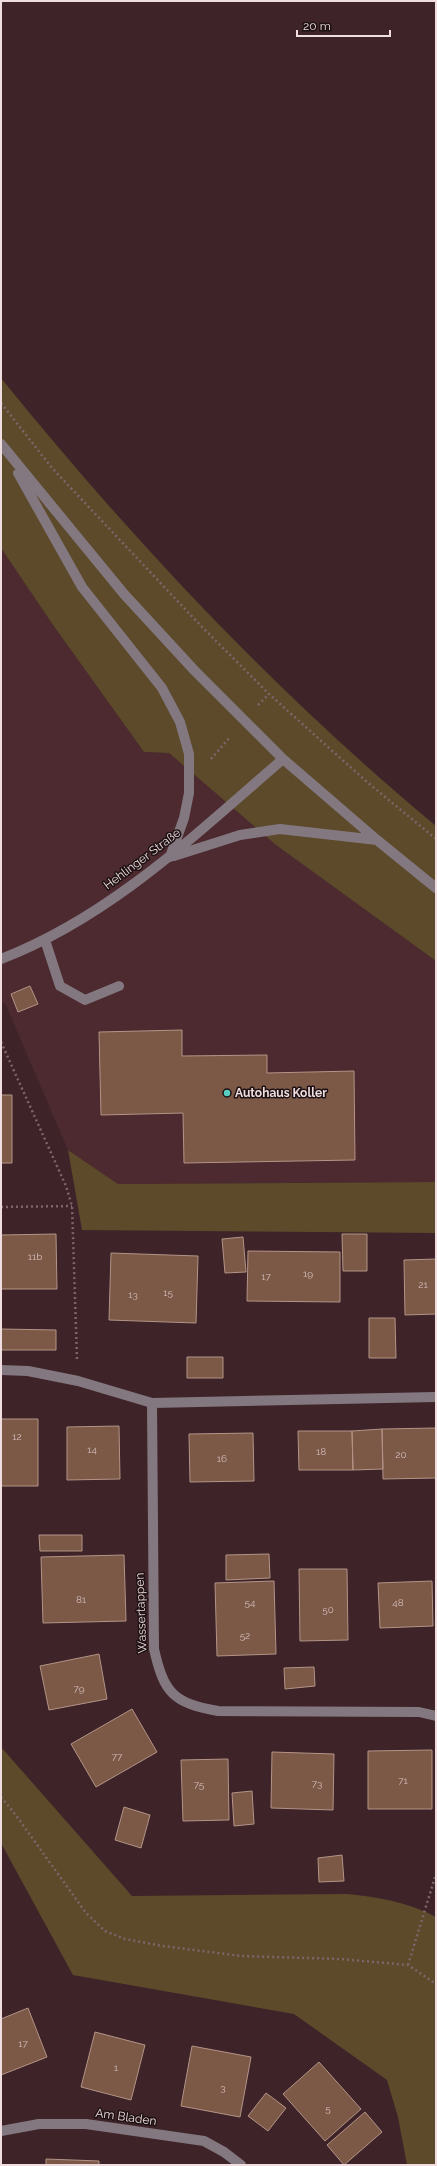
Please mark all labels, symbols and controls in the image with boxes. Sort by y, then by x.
scale bar [297,12,390,38]
text: 20 m [303,19,331,33]
street label: Hehlinger Straße [101,826,183,892]
place label: Autohaus Koller [235,1086,327,1100]
marker: Autohaus Koller [222,1088,232,1098]
house number: 11b [28,1251,42,1262]
house number: 19 [303,1268,313,1279]
house number: 17 [261,1271,271,1282]
house number: 21 [418,1279,428,1290]
house number: 15 [163,1287,173,1298]
house number: 13 [128,1289,138,1300]
house number: 12 [12,1431,22,1442]
house number: 14 [87,1444,97,1455]
house number: 18 [316,1446,326,1457]
house number: 20 [395,1449,407,1460]
house number: 16 [217,1453,227,1464]
street label: Wassertappen [133,1572,149,1654]
house number: 81 [76,1594,87,1605]
house number: 54 [245,1597,256,1608]
house number: 48 [392,1597,404,1608]
house number: 50 [322,1604,334,1615]
house number: 52 [240,1630,250,1641]
house number: 79 [73,1683,85,1694]
house number: 77 [112,1751,123,1762]
house number: 71 [398,1775,409,1786]
house number: 73 [312,1778,322,1789]
house number: 75 [194,1779,205,1790]
house number: 17 [18,2038,28,2049]
house number: 1 [114,2062,119,2073]
house number: 3 [220,2082,226,2093]
house number: 5 [325,2103,331,2114]
street label: Am Bladen [95,2106,157,2128]

